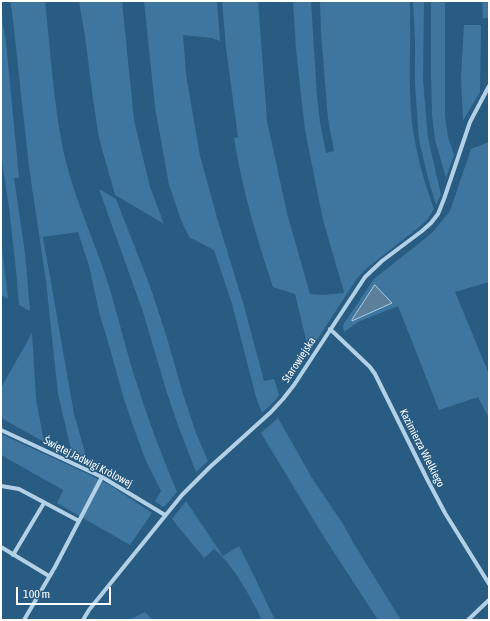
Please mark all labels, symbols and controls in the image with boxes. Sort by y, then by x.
street label: Starowiejska [279,335,319,385]
street label: Kazimierza Wielkiego [397,407,447,489]
street label: Świętej Jadwigi Królowej [41,434,135,490]
scale bar [18,579,113,605]
text: 100 m [23,587,50,601]

